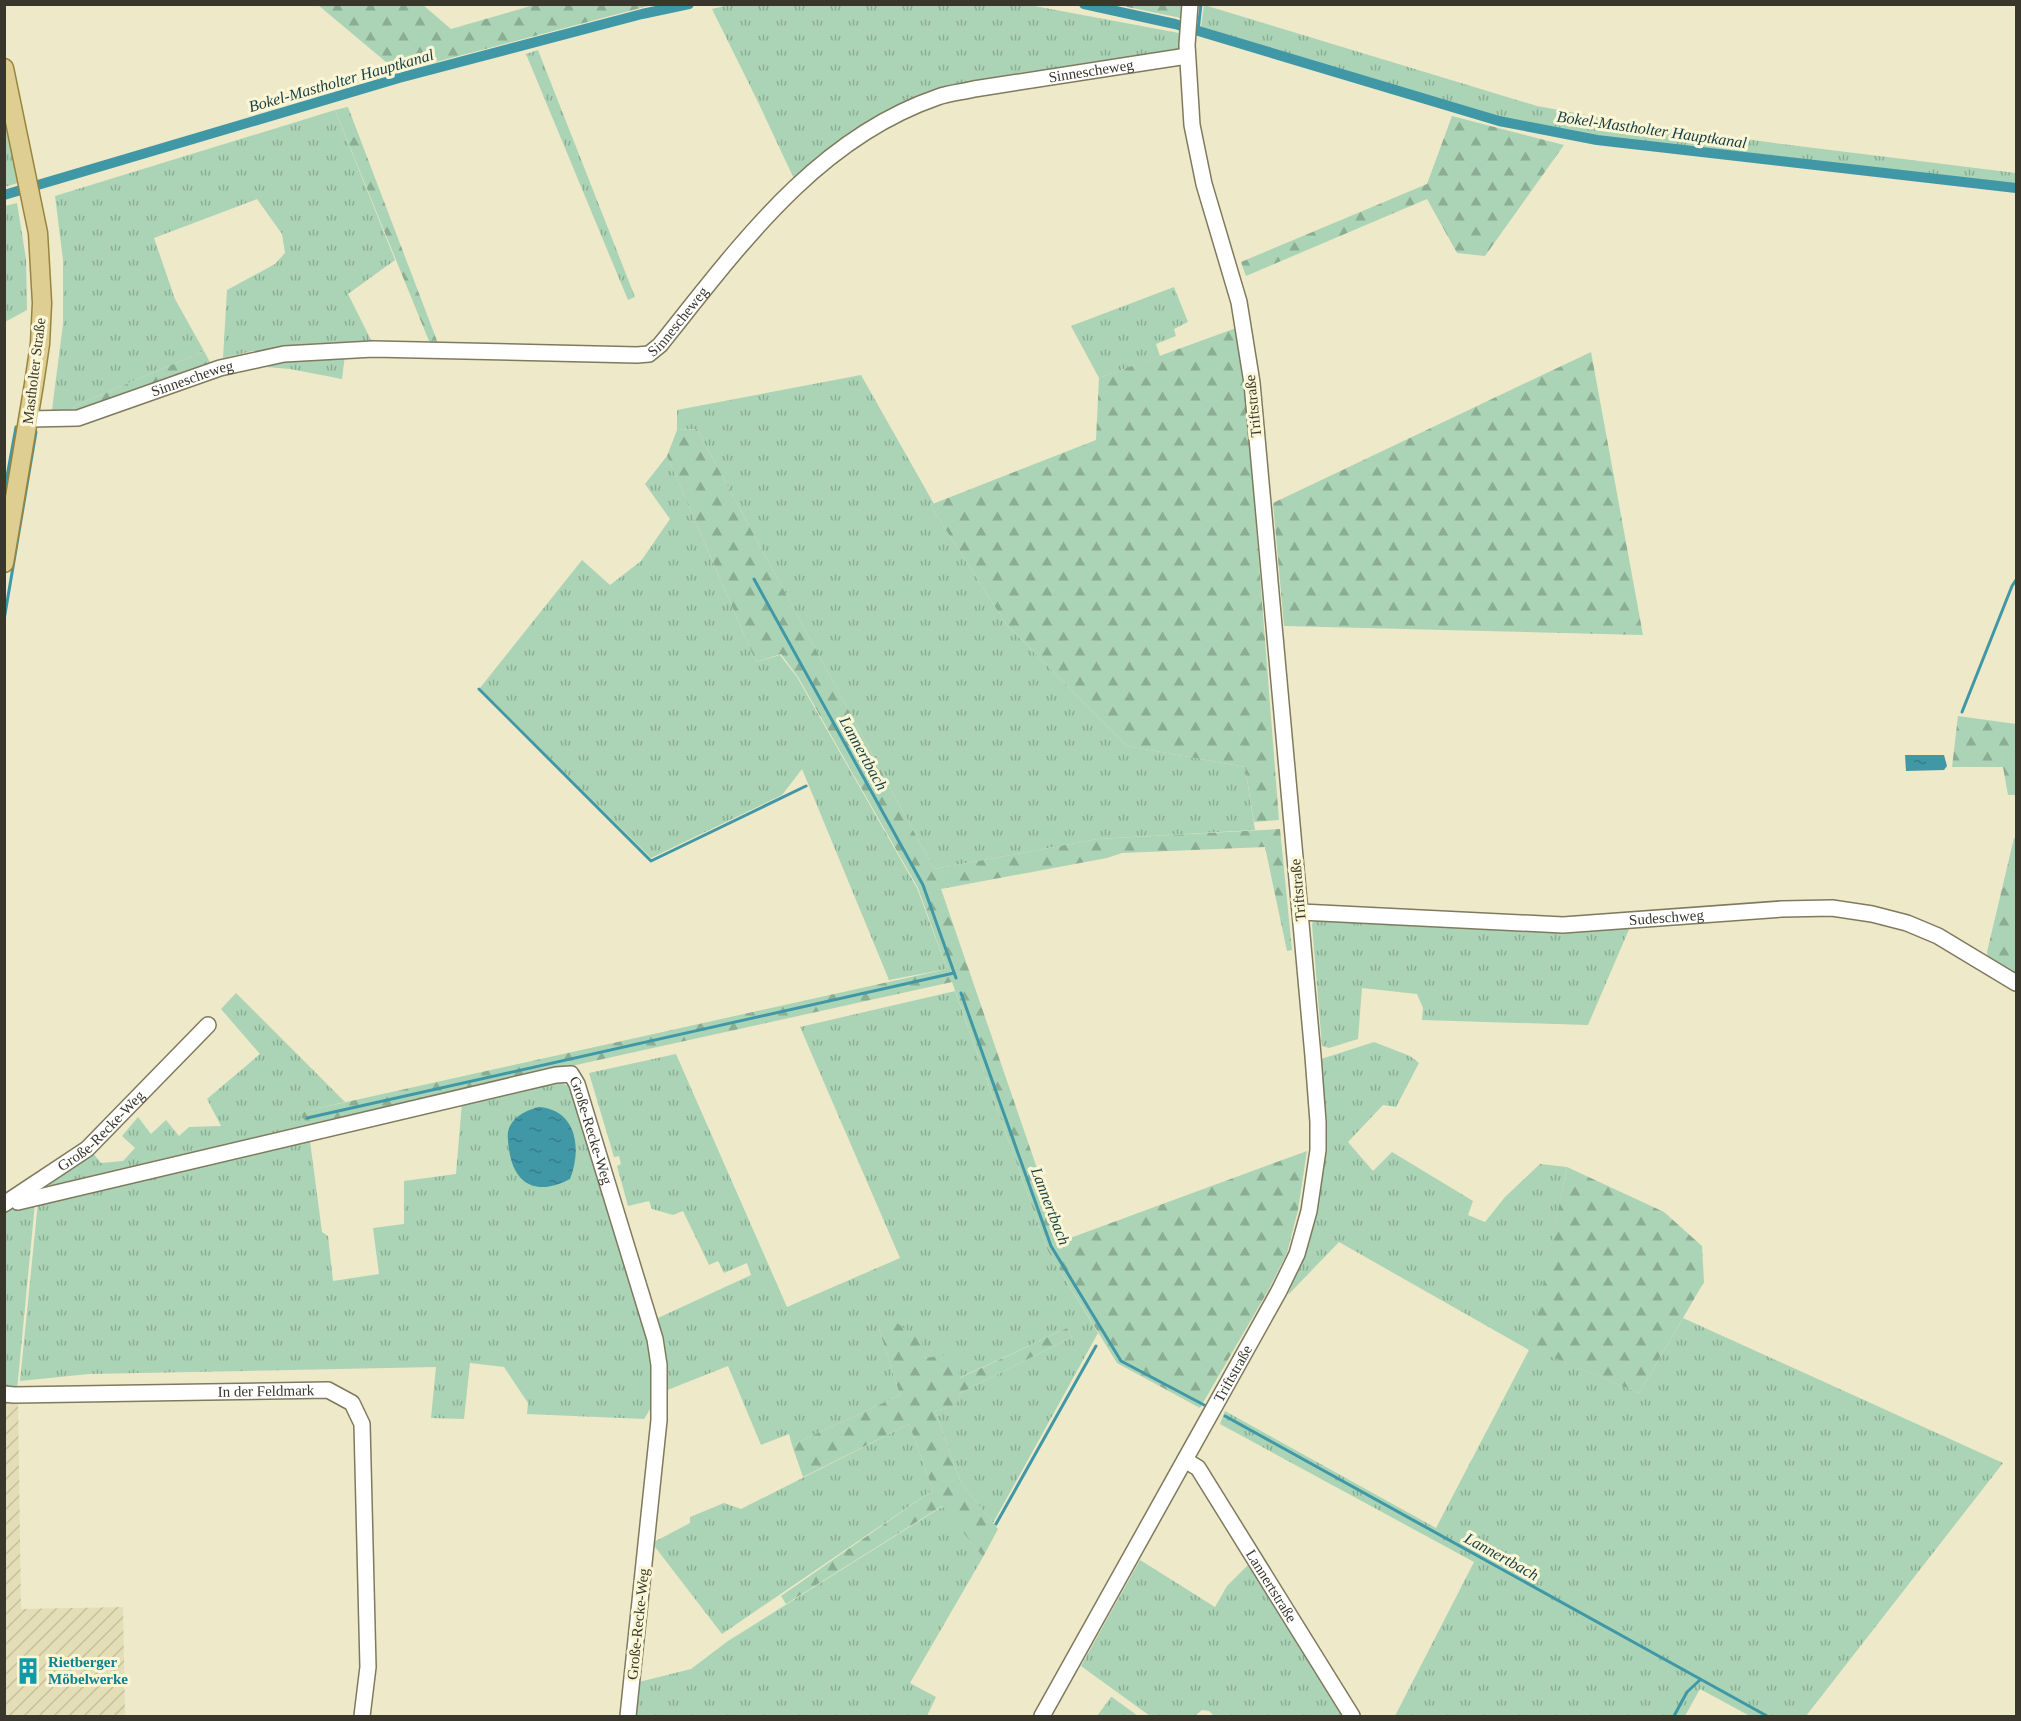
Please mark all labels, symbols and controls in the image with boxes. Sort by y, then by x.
water label: Bokel-Mastholter Hauptkanal [247,46,436,116]
street label: Sinnescheweg [1047,56,1135,85]
water label: Bokel-Mastholter Hauptkanal [1556,108,1748,152]
street label: Sinnescheweg [645,283,712,360]
street label: Mastholter Straße [20,317,49,425]
street label: Sinnescheweg [149,357,235,400]
street label: Triftstraße [1242,374,1264,438]
water label: Lannertbach [836,712,891,793]
street label: Triftstraße [1287,858,1309,922]
street label: Sudeschweg [1628,907,1705,928]
street label: Große-Recke-Weg [566,1073,615,1187]
street label: Große-Recke-Weg [55,1087,148,1174]
water label: Lannertbach [1028,1164,1073,1247]
street label: Triftstraße [1211,1342,1255,1405]
street label: In der Feldmark [217,1382,315,1400]
water label: Lannertbach [1461,1529,1542,1584]
street label: Lannertstraße [1243,1547,1300,1625]
street label: Große-Recke-Weg [624,1567,652,1681]
place label: Rietberger Möbelwerke [48,1654,128,1687]
building icon: Rietberger Möbelwerke [13,1656,43,1686]

